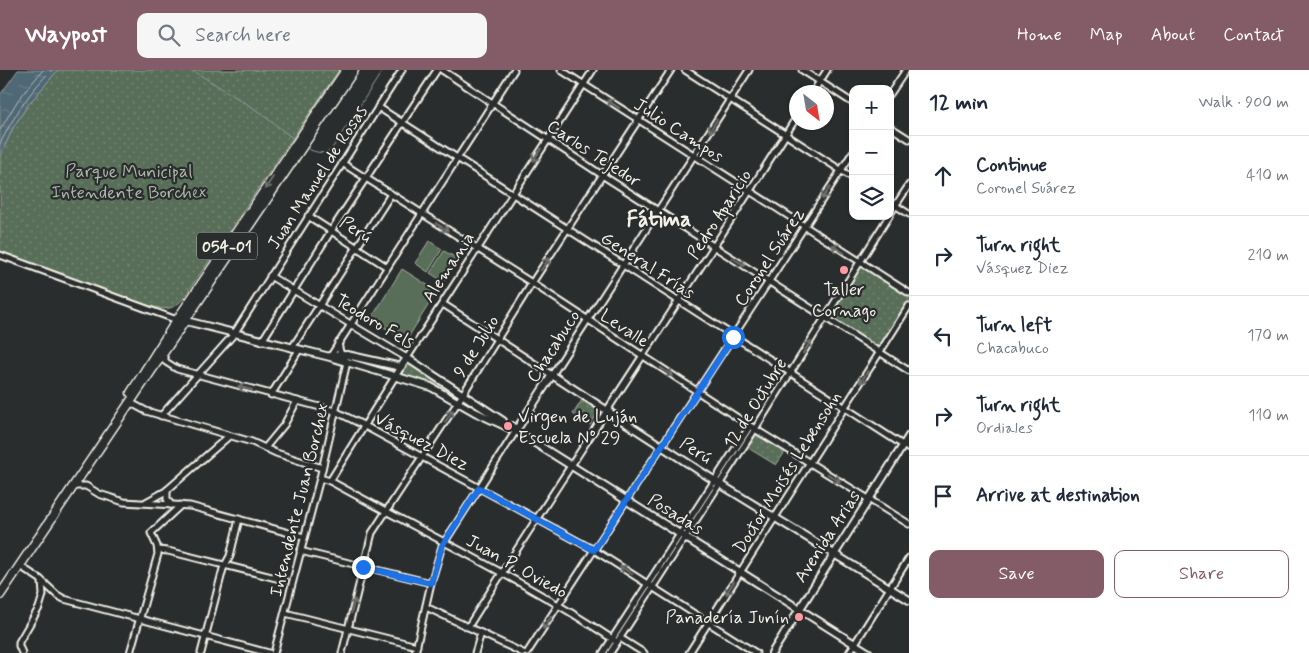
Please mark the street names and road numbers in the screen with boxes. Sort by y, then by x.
street label: Julio Campos [629,93,728,169]
street label: Juan Manuel de Rosas [262,101,373,254]
street label: Carlos Tejedor [542,115,645,193]
street label: Pedro Aparicio [682,165,759,265]
street label: Coronel Suárez [729,204,811,311]
street label: Perú [335,211,376,249]
street label: General Frías [596,226,699,305]
street label: Alemania [417,228,481,308]
road number: 054-01 [197,232,257,260]
street label: Teodoro Fels [330,289,419,355]
street label: Levalle [595,304,654,354]
street label: Chacabuco [521,306,586,387]
street label: 9 de Julio [448,311,505,382]
street label: 12 de Octubre [719,354,793,453]
street label: Doctor Moisés Lebensohn [728,387,848,558]
street label: Intendente Juan Borchex [264,401,336,599]
street label: Vásquez Diez [370,407,473,477]
street label: Perú [675,432,716,470]
street label: Avenida Arias [789,486,867,587]
street label: Posadas [643,488,708,541]
street label: Juan P. Oviedo [462,529,571,605]

